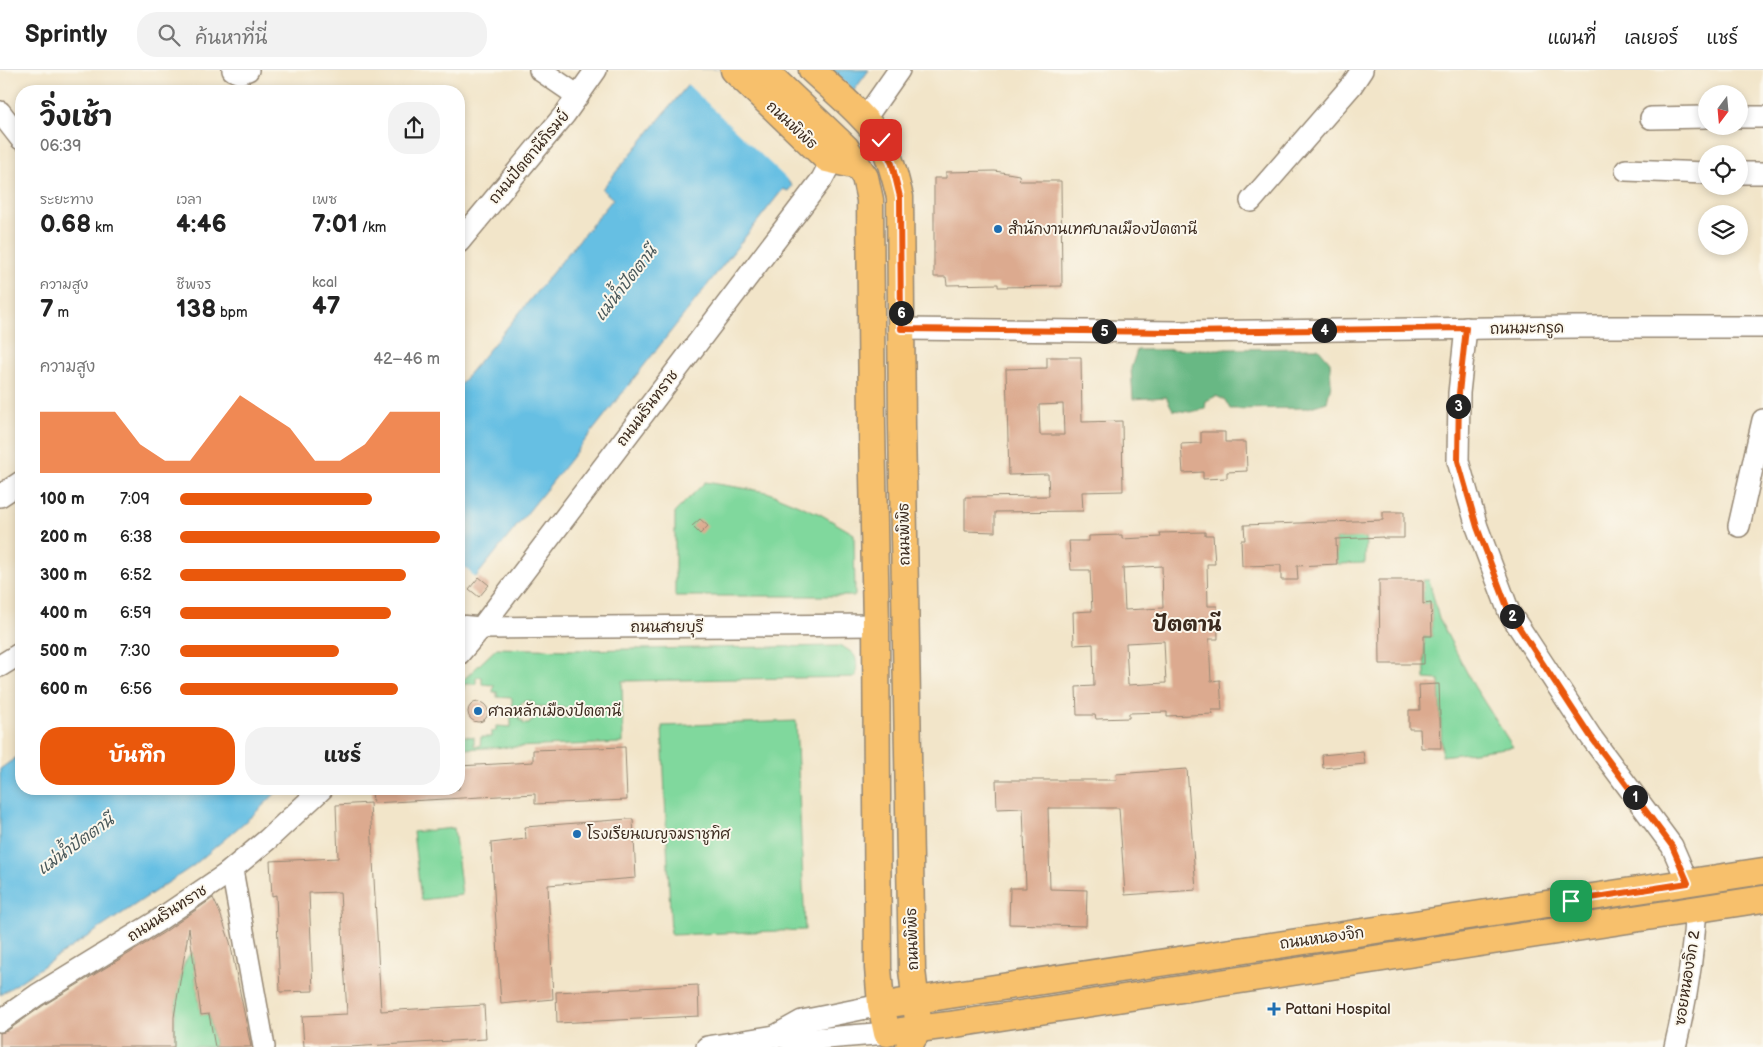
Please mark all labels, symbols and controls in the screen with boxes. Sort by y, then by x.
search box [137,12,487,57]
text: Sprintly [25,20,107,49]
icon: search [155,21,183,49]
text: ค้นหาที่นี่ [195,27,267,50]
text: แผนที่ [1548,28,1596,49]
text: เลเยอร์ [1624,28,1678,49]
text: แชร์ [1706,28,1738,49]
north arrow [1698,85,1748,135]
map controls [1698,85,1748,255]
street label: ถนนพิพิธ [762,97,821,154]
text: วิ่งเช้า [40,101,112,134]
button: share [388,102,440,154]
street label: ถนนปัตตานีภิรมย์ [484,106,574,208]
pin [860,119,902,161]
icon: check [867,126,895,154]
text: 06:39 [40,137,82,156]
button: locate [1698,145,1748,195]
text: ระยะทาง [40,191,93,208]
text: เวลา [176,191,202,208]
text: เพซ [312,191,337,208]
button: layers [1698,205,1748,255]
text: 0.68 [40,209,91,240]
text: 4:46 [176,209,227,240]
text: 7:01 [312,209,358,240]
text: km [91,219,113,236]
text: /km [358,219,386,236]
place label: สำนักงานเทศบาลเมืองปัตตานี [1008,220,1197,239]
marker: สำนักงานเทศบาลเมืองปัตตานี [992,223,1004,235]
water label: แม่น้ำปัตตานี [586,237,663,325]
text: kcal [312,274,337,291]
text: ความสูง [40,276,88,293]
text: ชีพจร [176,276,211,293]
text: 47 [312,291,341,322]
text: 7 [40,294,54,325]
text: 138 [176,294,216,325]
pin: 6 [888,300,914,326]
text: m [54,304,69,321]
text: bpm [216,304,248,321]
text: 6 [897,305,906,322]
pin: 5 [1092,318,1116,344]
pin: 4 [1312,318,1336,342]
street label: ถนนมะกรูด [1490,318,1564,340]
text: 4 [1320,322,1329,339]
text: 5 [1100,323,1109,340]
text: 42–46 m [373,350,440,369]
text: ความสูง [40,358,95,377]
street label: ถนนนรินทราช [612,366,683,450]
pin: 3 [1446,394,1470,418]
text: 3 [1454,398,1463,415]
text: 100 m [40,490,85,509]
text: 7:09 [120,490,150,509]
street label: ถนนพิพิธ [894,502,915,566]
text: 200 m [40,528,87,547]
text: 6:38 [120,528,152,547]
text: 300 m [40,566,87,585]
text: 6:52 [120,566,152,585]
text: 400 m [40,604,87,623]
text: 6:59 [120,604,151,623]
pin: 2 [1500,604,1524,628]
text: 2 [1508,608,1517,625]
district label: ปัตตานี [1153,611,1222,637]
street label: ถนนสายบุรี [630,618,704,638]
text: 500 m [40,642,87,661]
text: 7:30 [120,642,150,661]
text: 600 m [40,680,88,699]
text: 6:56 [120,680,152,699]
place label: ศาลหลักเมืองปัตตานี [488,702,621,721]
marker: ศาลหลักเมืองปัตตานี [472,705,484,717]
button: บันทึก [40,727,235,785]
button: แชร์ [245,727,440,785]
pin: 1 [1622,784,1648,810]
text: 1 [1633,789,1638,806]
water label: แม่น้ำปัตตานี [31,805,120,879]
place label: โรงเรียนเบญจมราชูทิศ [587,824,731,845]
marker: โรงเรียนเบญจมราชูทิศ [571,828,583,840]
pin [1550,880,1592,922]
street label: ถนนนรินทราช [124,881,211,946]
icon: arrive [1557,887,1585,915]
street label: ถนนพิพิธ [902,907,923,971]
street label: ถนนหนองจิก [1279,923,1365,954]
street label: ซอยหนองจิก 2 [1671,929,1704,1027]
place label: Pattani Hospital [1285,1000,1391,1019]
marker: Pattani Hospital [1267,1002,1281,1016]

